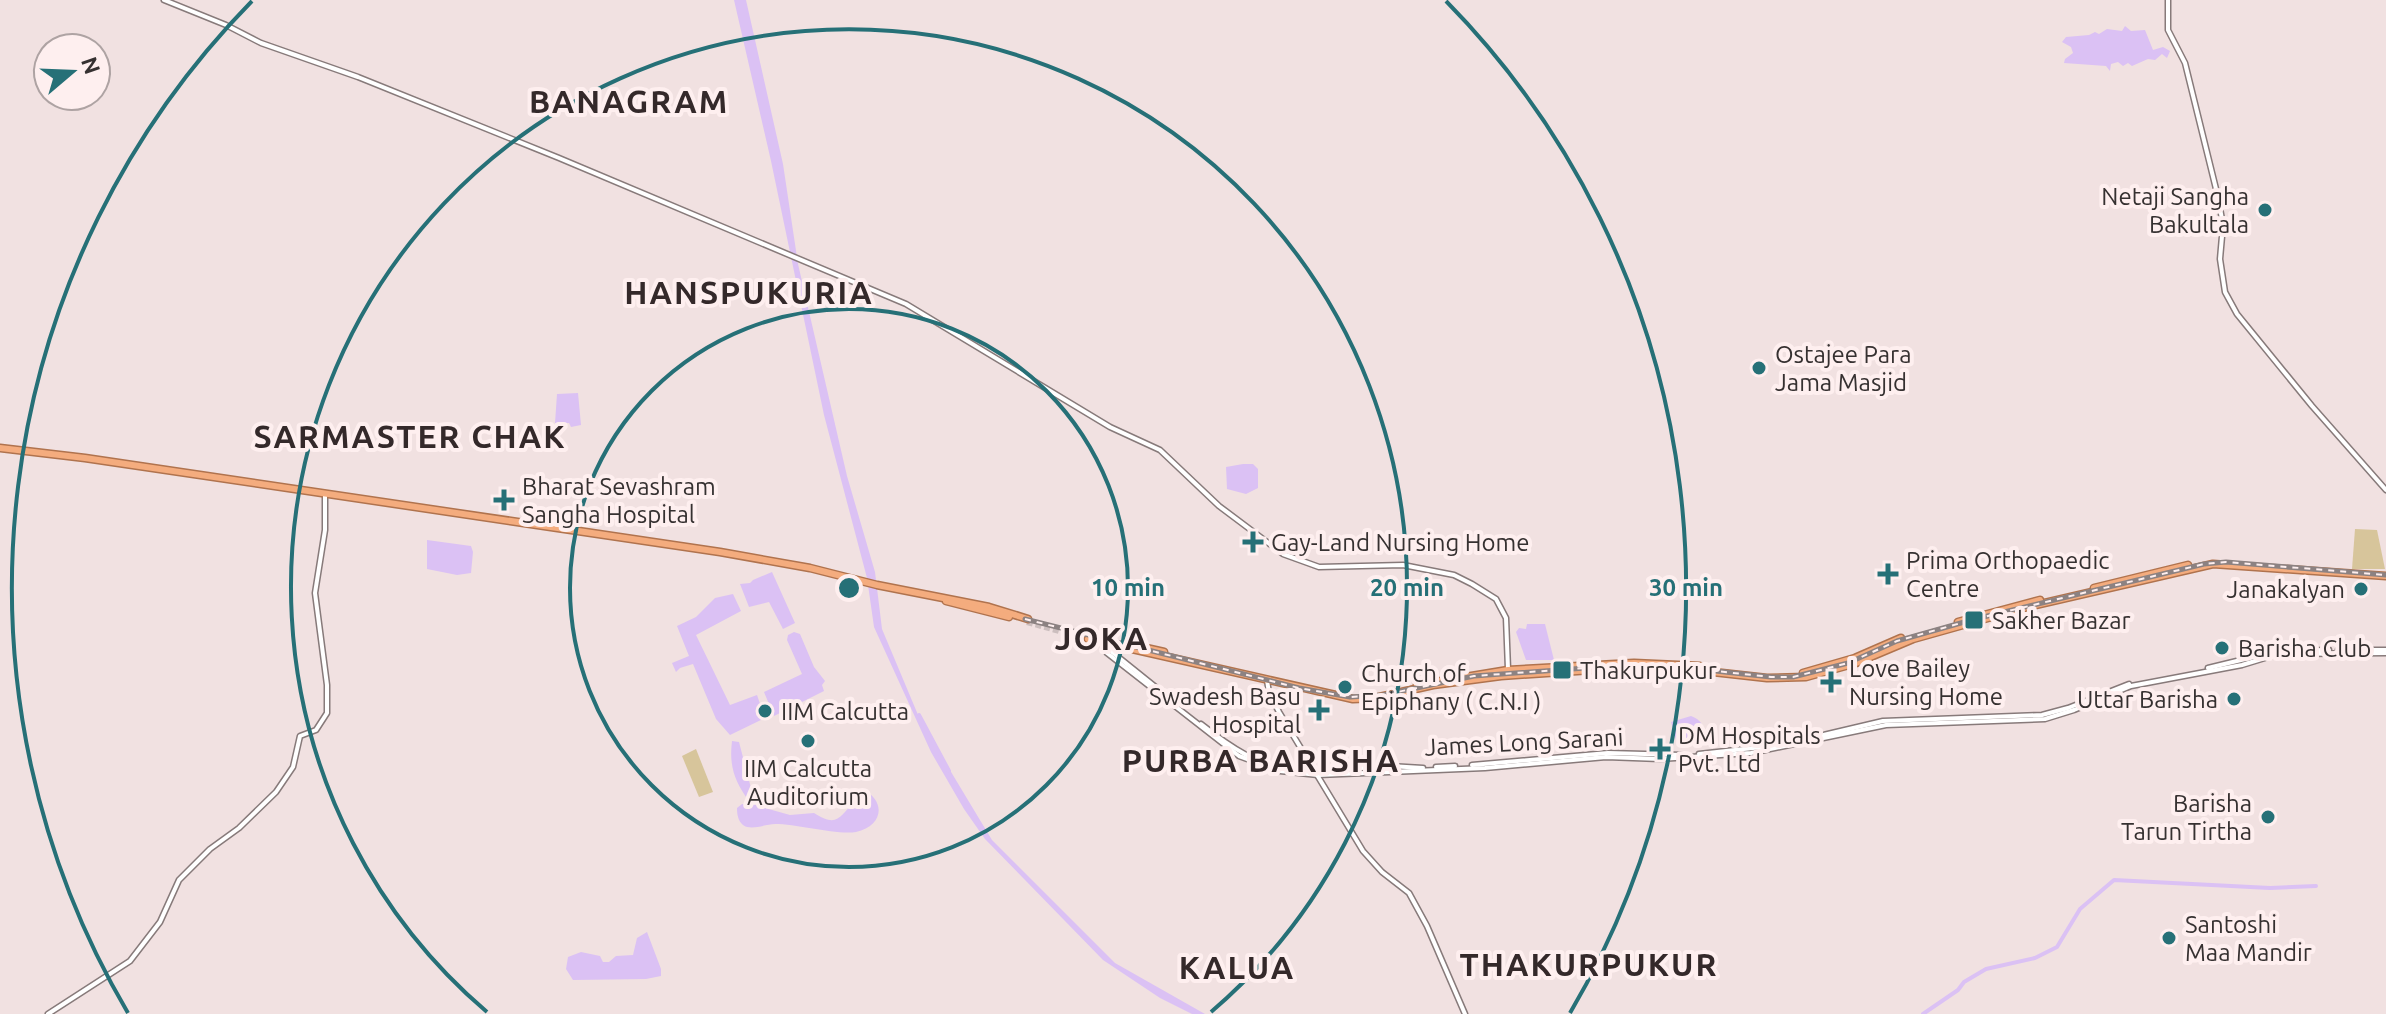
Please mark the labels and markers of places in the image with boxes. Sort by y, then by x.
place label: Netaji Sangha Bakultala [2101,183,2249,238]
marker: Netaji Sangha Bakultala [2256,201,2274,219]
place label: Ostajee Para Jama Masjid [1775,341,1911,396]
marker: Ostajee Para Jama Masjid [1750,359,1768,377]
place label: Bharat Sevashram Sangha Hospital [522,473,716,528]
marker: Bharat Sevashram Sangha Hospital [493,489,515,511]
place label: Gay-Land Nursing Home [1271,529,1529,556]
marker: Gay-Land Nursing Home [1242,531,1264,553]
place label: Prima Orthopaedic Centre [1906,547,2109,602]
marker: Prima Orthopaedic Centre [1877,563,1899,585]
centre of rings [835,574,863,602]
place label: Janakalyan [2227,576,2345,603]
marker: Janakalyan [2352,580,2370,598]
place label: Sakher Bazar [1992,607,2131,634]
marker: Sakher Bazar [1963,609,1985,631]
place label: Barisha Club [2238,635,2371,662]
marker: Barisha Club [2213,639,2231,657]
place label: Love Bailey Nursing Home [1849,655,2003,710]
place label: Thakurpukur [1580,657,1717,684]
marker: Thakurpukur [1551,659,1573,681]
place label: Church of Epiphany ( C.N.I ) [1361,660,1541,715]
marker: Love Bailey Nursing Home [1820,671,1842,693]
marker: Church of Epiphany ( C.N.I ) [1336,678,1354,696]
place label: Swadesh Basu Hospital [1149,683,1301,738]
place label: Uttar Barisha [2077,686,2218,713]
marker: Uttar Barisha [2225,690,2243,708]
place label: IIM Calcutta [781,698,909,725]
marker: Swadesh Basu Hospital [1308,699,1330,721]
marker: IIM Calcutta [756,702,774,720]
place label: DM Hospitals Pvt. Ltd [1678,722,1821,777]
marker: IIM Calcutta Auditorium [799,732,817,750]
marker: DM Hospitals Pvt. Ltd [1649,738,1671,760]
place label: IIM Calcutta Auditorium [744,755,872,810]
place label: Barisha Tarun Tirtha [2121,790,2252,845]
marker: Barisha Tarun Tirtha [2259,808,2277,826]
place label: Santoshi Maa Mandir [2185,911,2312,966]
marker: Santoshi Maa Mandir [2160,929,2178,947]

